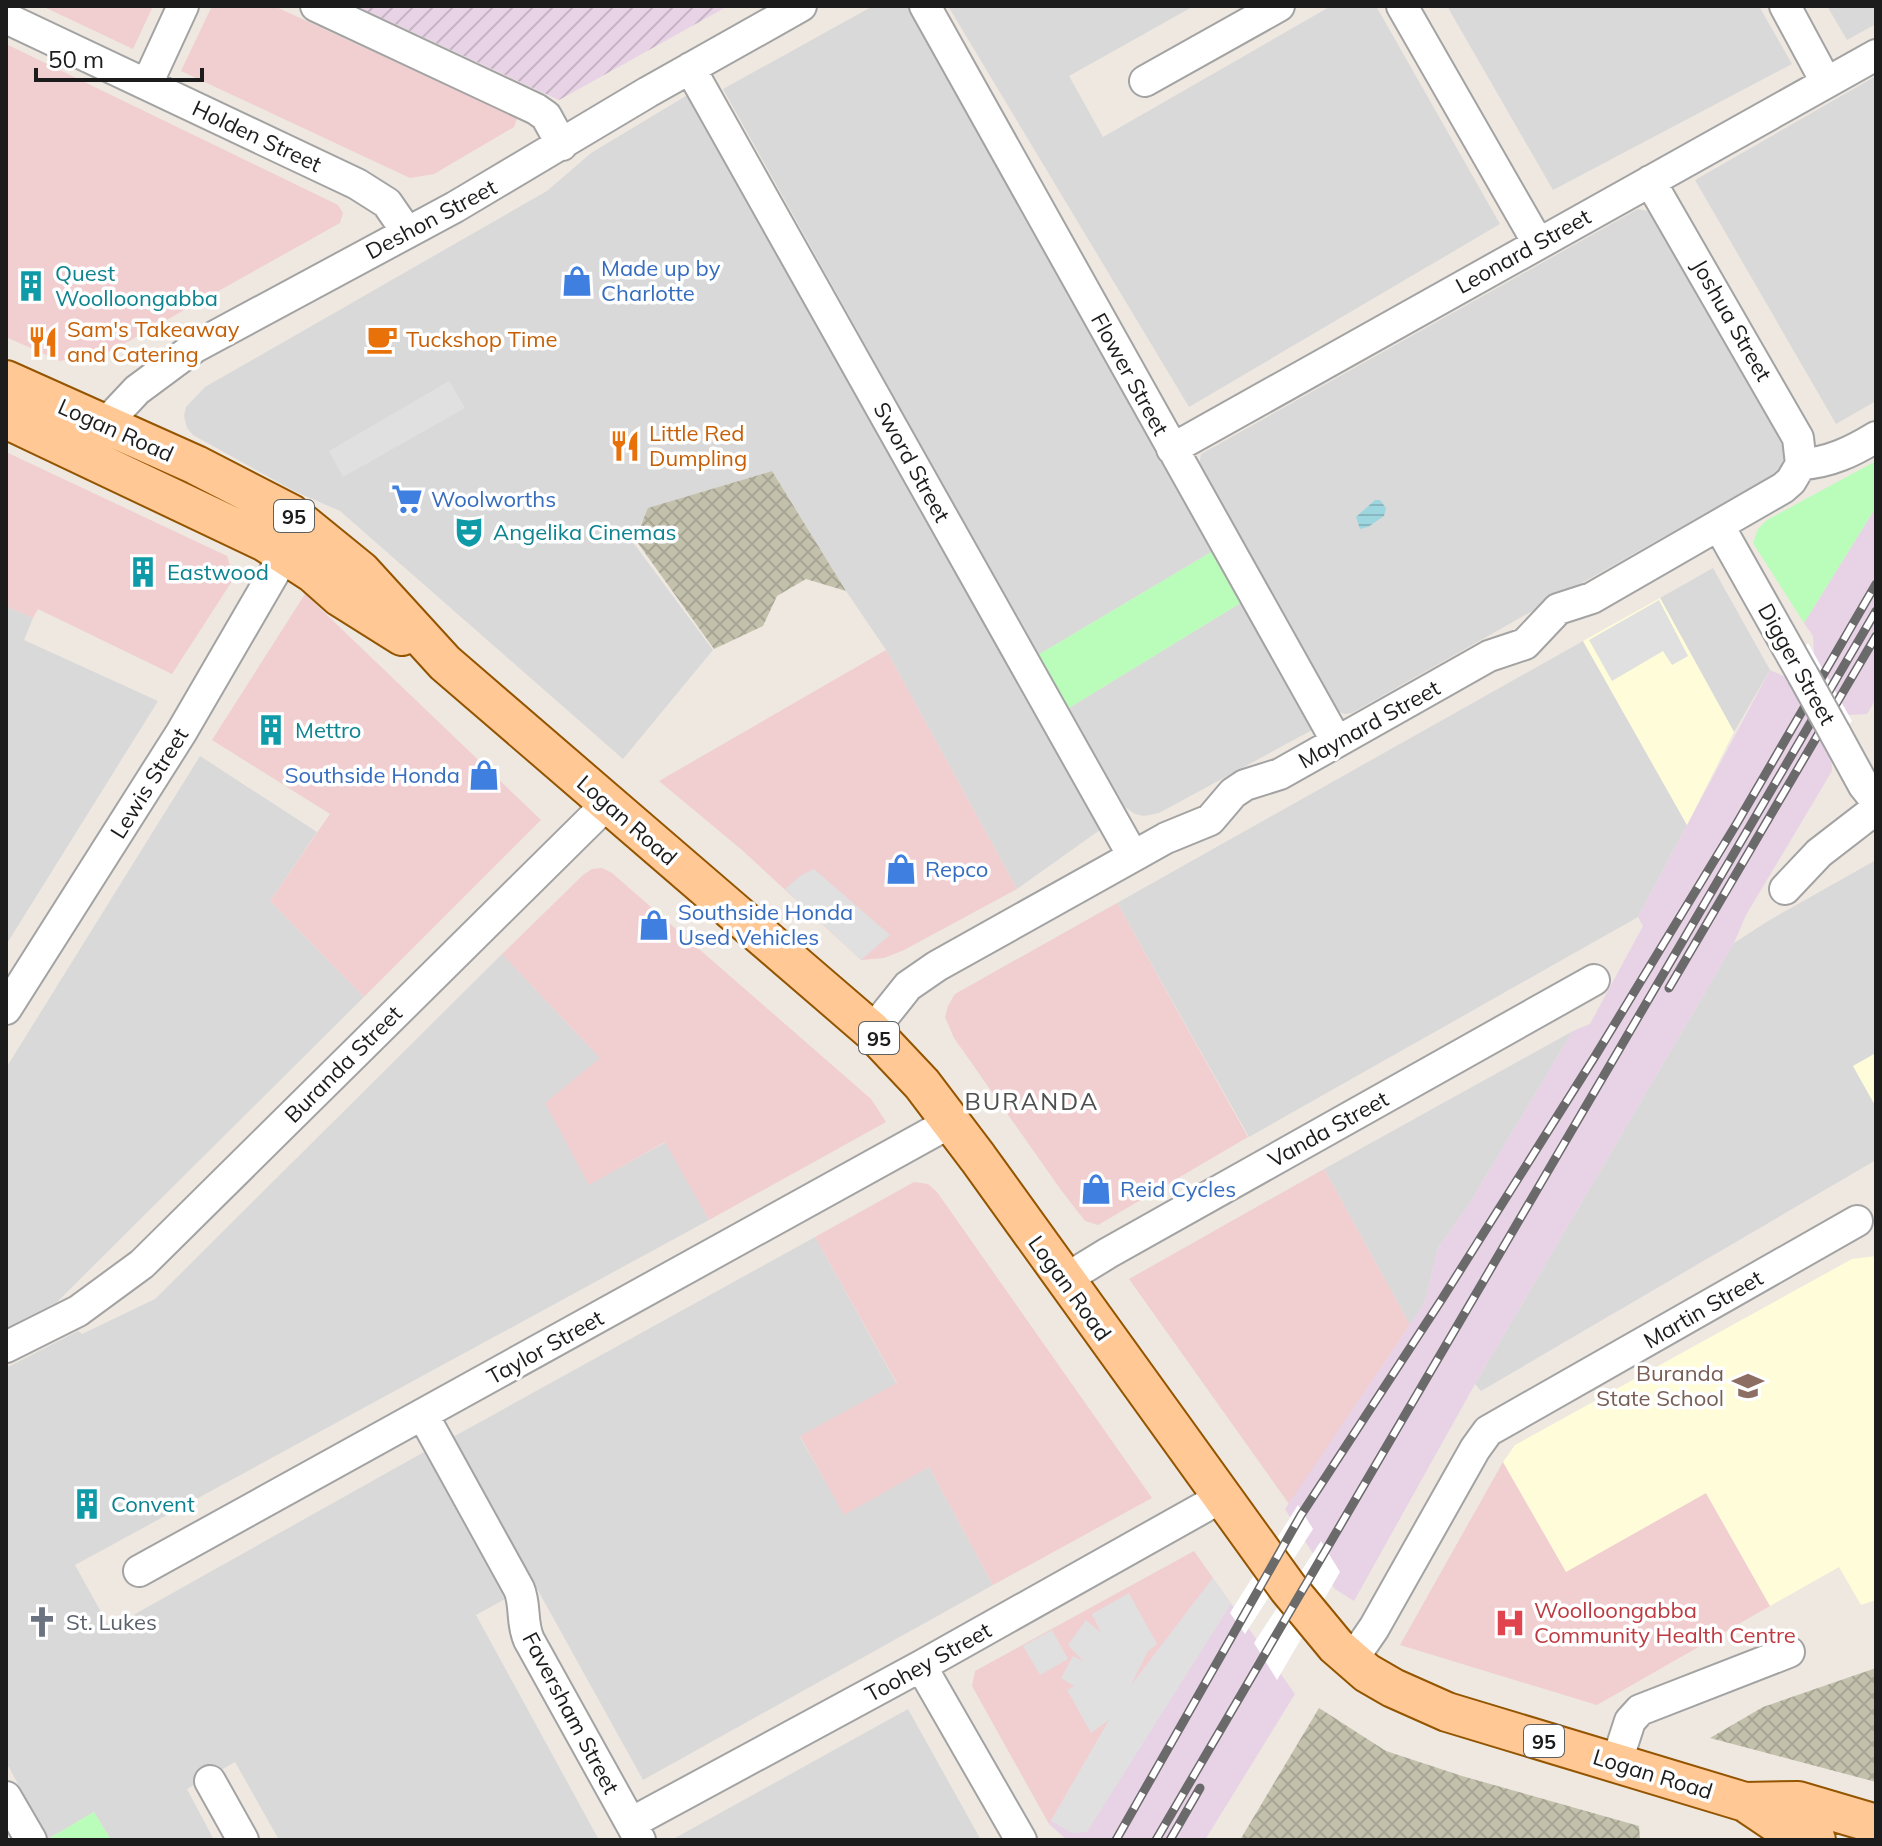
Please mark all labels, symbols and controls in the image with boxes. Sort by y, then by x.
scale bar [36,32,202,82]
text: 50 m [48,44,104,74]
street label: Holden Street [188,94,326,178]
street label: Deshon Street [361,173,502,265]
street label: Leonard Street [1451,202,1596,300]
place label: Made up by Charlotte [601,254,721,307]
street label: Joshua Street [1686,254,1778,386]
place label: Quest Woolloongabba [55,259,218,312]
shop icon: Made up by Charlotte [560,264,594,298]
building icon: Quest Woolloongabba [14,269,48,303]
street label: Flower Street [1085,308,1175,440]
place label: Sam's Takeaway and Catering [67,315,240,368]
cafe icon: Tuckshop Time [365,322,399,356]
restaurant icon: Sam's Takeaway and Catering [26,325,60,359]
place label: Tuckshop Time [406,325,558,353]
street label: Logan Road [54,392,178,468]
street label: Sword Street [868,397,957,527]
place label: Little Red Dumpling [649,419,747,472]
restaurant icon: Little Red Dumpling [608,429,642,463]
supermarket icon: Woolworths [390,482,424,516]
place label: Woolworths [431,485,556,513]
road number: 95 [274,500,314,532]
theatre icon: Angelika Cinemas [452,515,486,549]
place label: Angelika Cinemas [493,518,677,546]
building icon: Eastwood [126,555,160,589]
place label: Eastwood [167,558,269,586]
street label: Digger Street [1752,598,1842,730]
street label: Maynard Street [1293,673,1445,774]
building icon: Mettro [254,713,288,747]
place label: Mettro [295,716,361,744]
street label: Lewis Street [104,722,194,844]
shop icon: Southside Honda [467,758,501,792]
place label: Southside Honda [285,761,460,789]
street label: Logan Road [571,769,683,871]
shop icon: Repco [884,852,918,886]
place label: Repco [925,855,988,883]
place label: Southside Honda Used Vehicles [678,898,853,951]
shop icon: Southside Honda Used Vehicles [637,908,671,942]
street label: Buranda Street [278,999,408,1129]
road number: 95 [859,1022,899,1054]
street label: Vanda Street [1263,1084,1393,1174]
district label: BURANDA [964,1086,1100,1116]
shop icon: Reid Cycles [1079,1172,1113,1206]
place label: Reid Cycles [1120,1175,1236,1203]
street label: Logan Road [1022,1230,1118,1346]
street label: Martin Street [1638,1263,1768,1354]
street label: Taylor Street [482,1303,608,1390]
place label: Buranda State School [1596,1359,1724,1412]
school or university icon: Buranda State School [1731,1369,1765,1403]
building icon: Convent [70,1487,104,1521]
place label: Convent [111,1490,195,1518]
place label: Woolloongabba Community Health Centre [1534,1596,1796,1649]
church icon: St. Lukes [25,1605,59,1639]
hospital icon: Woolloongabba Community Health Centre [1493,1606,1527,1640]
place label: St. Lukes [66,1608,157,1636]
street label: Toohey Street [860,1616,996,1708]
street label: Faversham Street [517,1627,626,1799]
road number: 95 [1524,1725,1564,1757]
street label: Logan Road [1590,1743,1716,1805]

